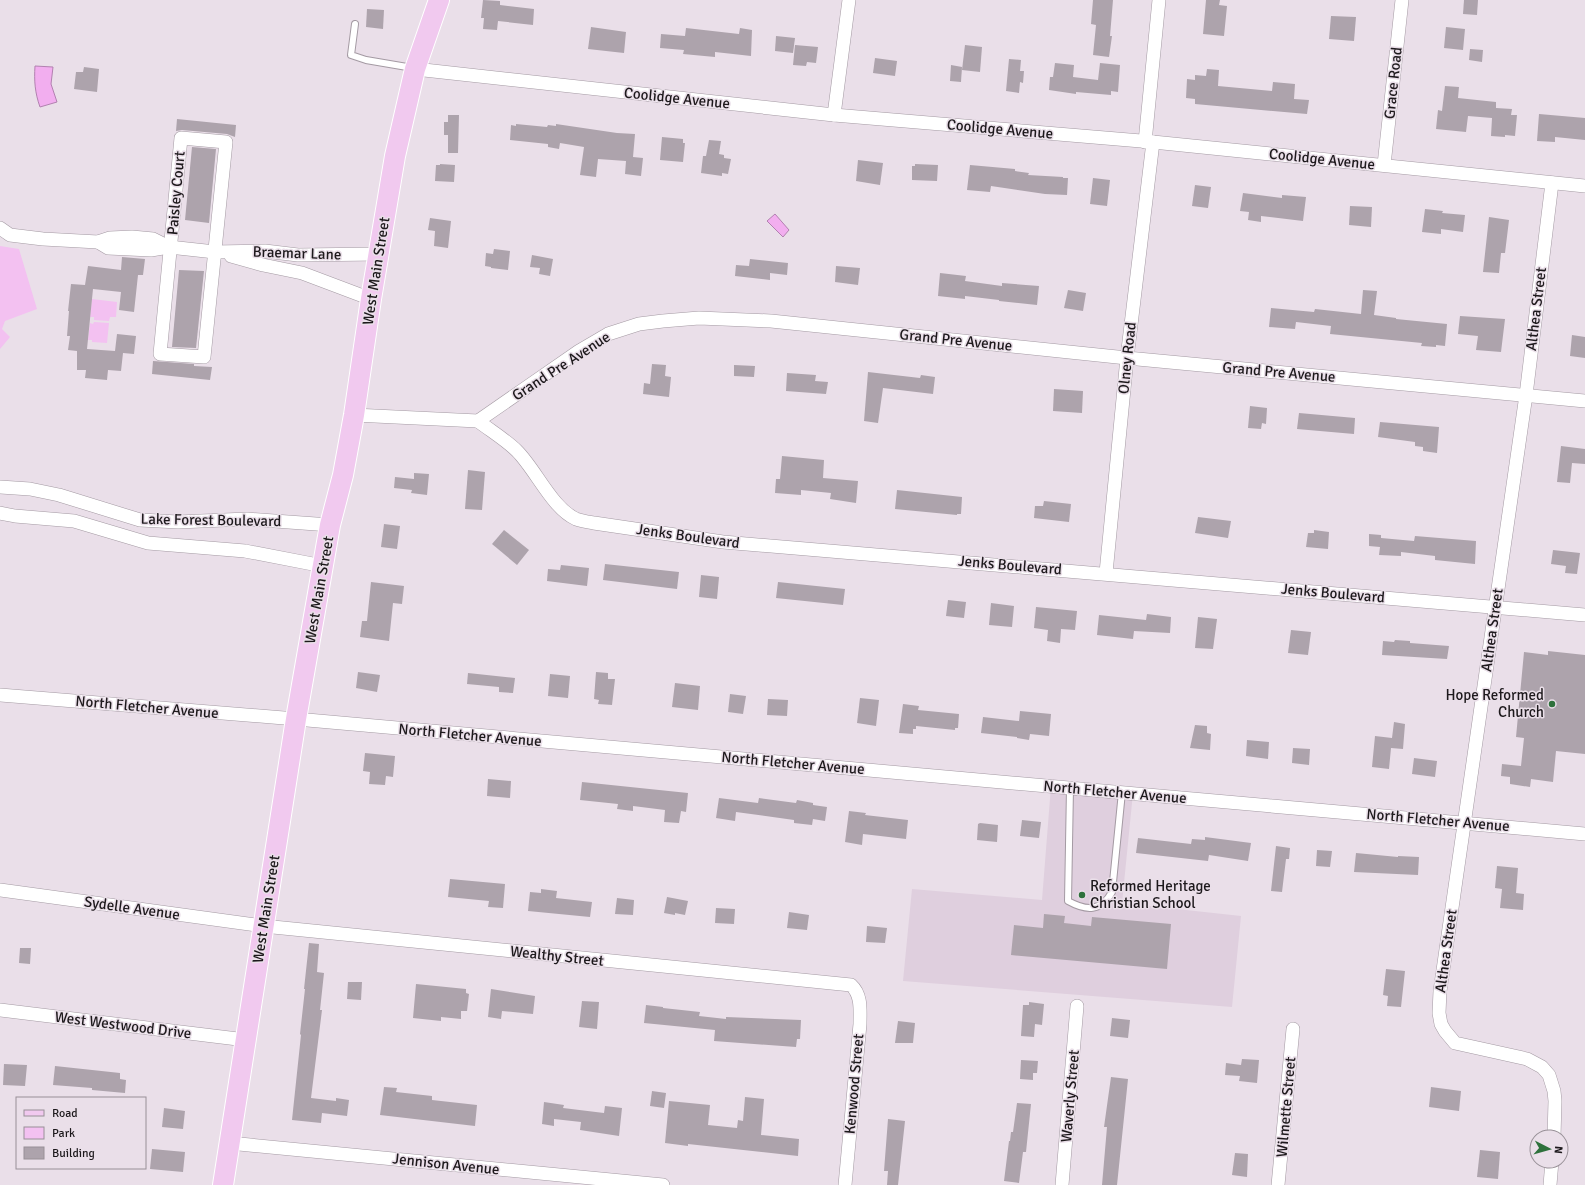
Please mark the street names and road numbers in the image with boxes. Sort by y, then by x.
street label: Grace Road [1380,46,1406,120]
street label: Coolidge Avenue [623,83,731,113]
street label: Coolidge Avenue [946,115,1054,143]
street label: Coolidge Avenue [1268,144,1376,174]
street label: Paisley Court [163,150,189,236]
street label: West Main Street [359,216,393,326]
street label: Braemar Lane [252,242,342,264]
street label: Althea Street [1522,266,1550,352]
street label: Olney Road [1114,321,1140,395]
street label: Grand Pre Avenue [899,325,1013,355]
street label: Grand Pre Avenue [509,328,613,404]
street label: Grand Pre Avenue [1222,358,1336,386]
street label: Lake Forest Boulevard [140,510,282,530]
street label: Jenks Boulevard [635,520,741,552]
street label: West Main Street [301,535,337,645]
street label: Jenks Boulevard [957,551,1063,579]
street label: Jenks Boulevard [1280,579,1386,607]
street label: Althea Street [1477,587,1507,673]
street label: North Fletcher Avenue [75,692,219,722]
street label: North Fletcher Avenue [398,720,542,750]
street label: North Fletcher Avenue [721,748,865,778]
street label: North Fletcher Avenue [1043,777,1187,807]
street label: North Fletcher Avenue [1366,805,1510,835]
street label: West Main Street [249,854,283,964]
street label: Sydelle Avenue [83,892,181,924]
street label: Althea Street [1431,908,1461,994]
street label: Wealthy Street [509,942,605,970]
street label: West Westwood Drive [54,1008,192,1042]
street label: Kenwood Street [841,1033,867,1135]
street label: Waverly Street [1057,1049,1083,1143]
street label: Wilmette Street [1273,1056,1299,1158]
street label: Jennison Avenue [392,1149,500,1179]

